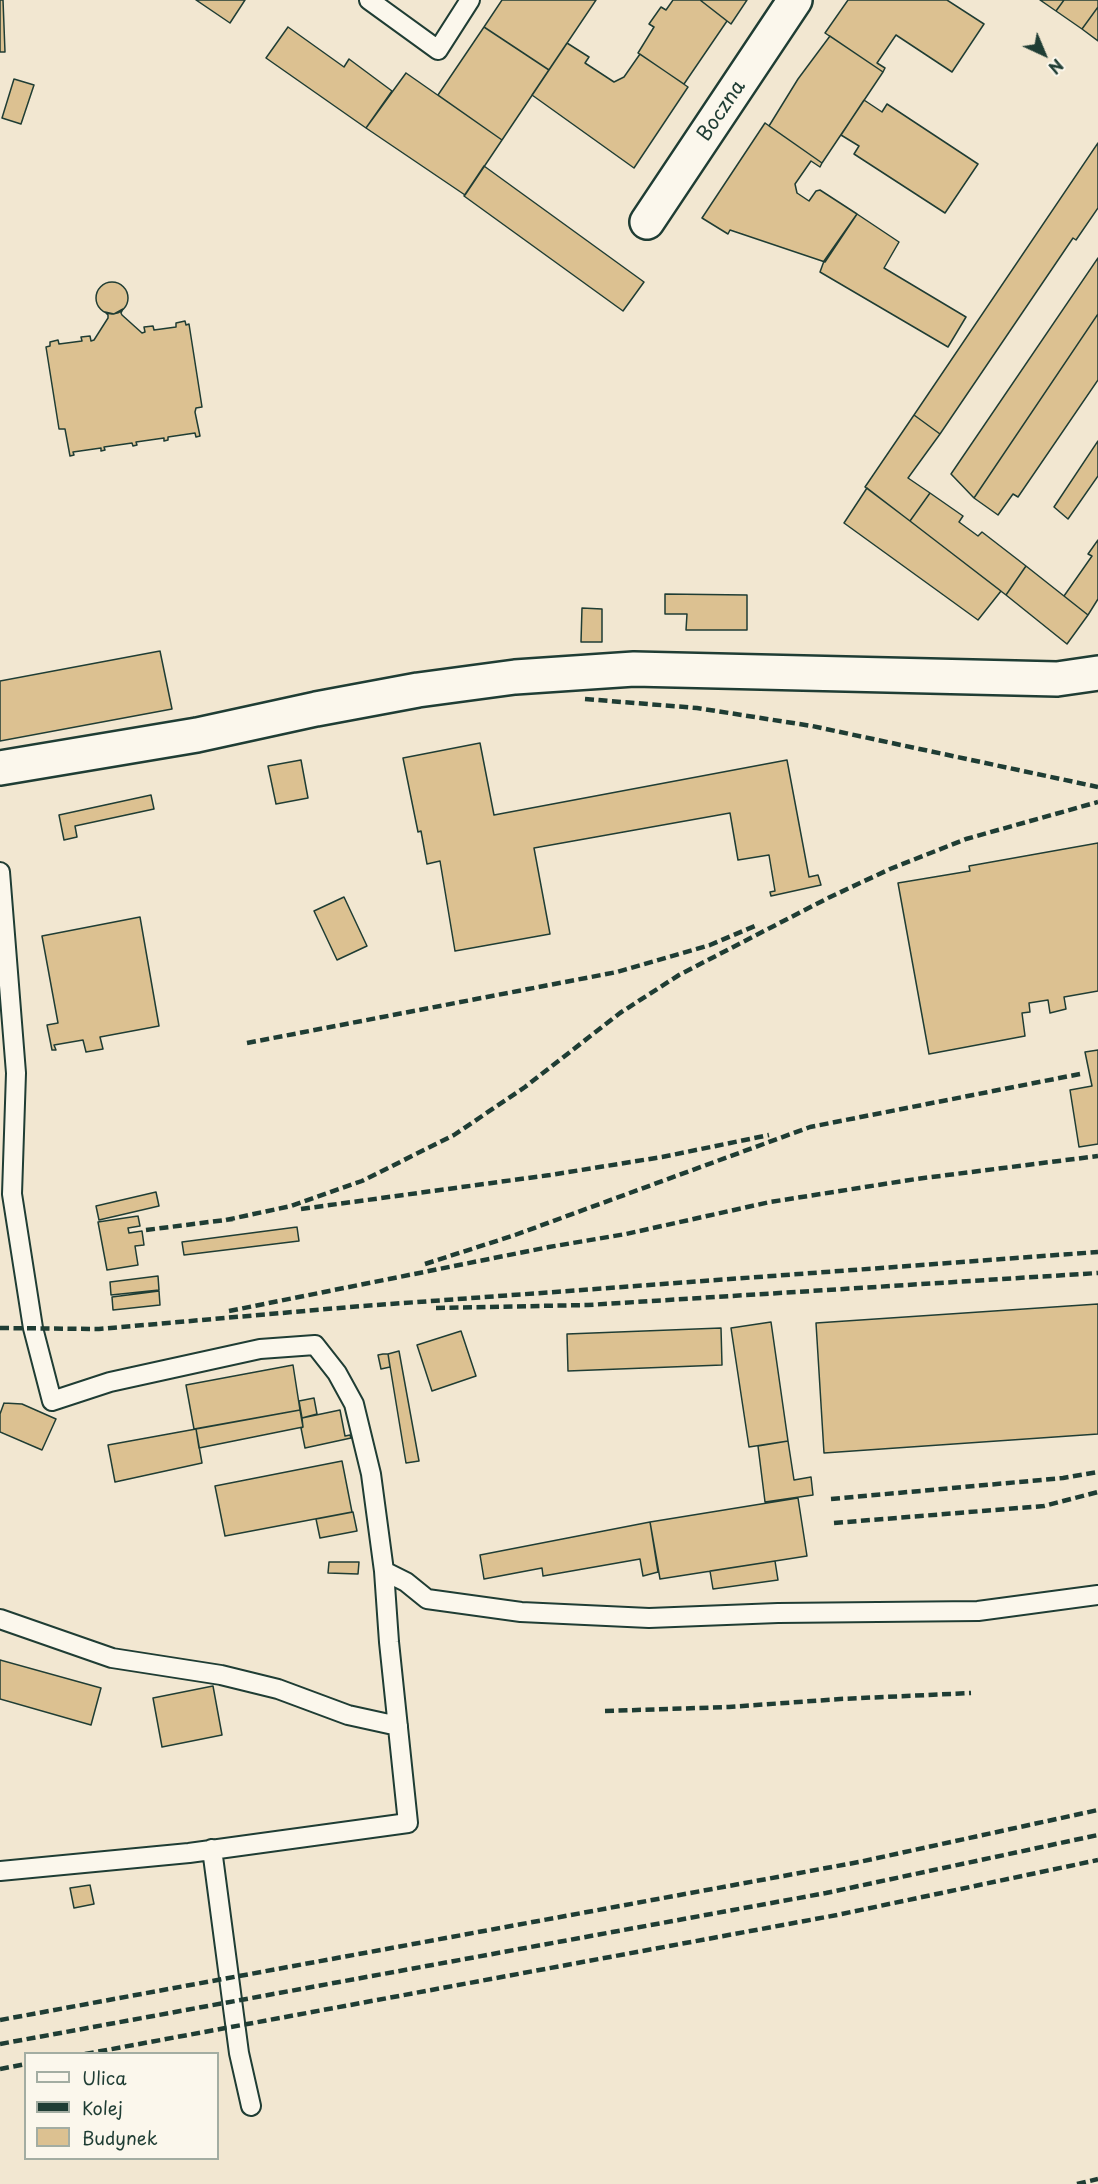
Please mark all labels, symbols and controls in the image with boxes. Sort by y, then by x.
north arrow [1014,24,1074,84]
text: N [1044,54,1069,80]
street label: Boczna [693,76,751,146]
legend [24,2052,219,2160]
text: Ulica [82,2064,127,2091]
text: Kolej [82,2094,123,2121]
text: Budynek [82,2124,158,2151]

